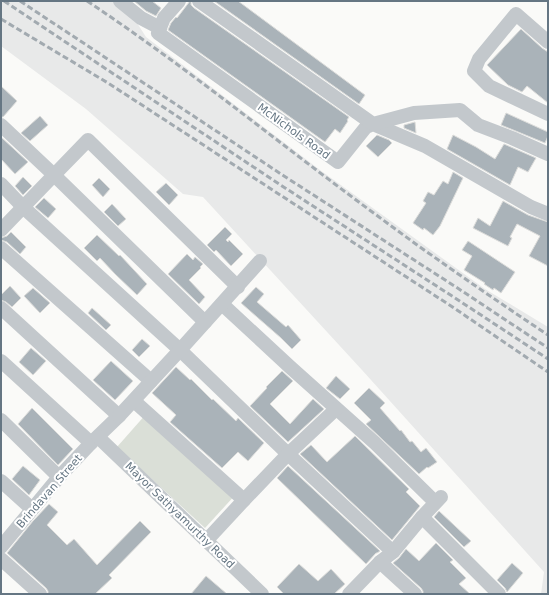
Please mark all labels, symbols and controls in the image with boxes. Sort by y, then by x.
street label: McNichols Road [255,101,333,162]
street label: Brindavan Street [14,451,85,531]
street label: Mayor Sathyamurthy Road [122,460,237,571]

